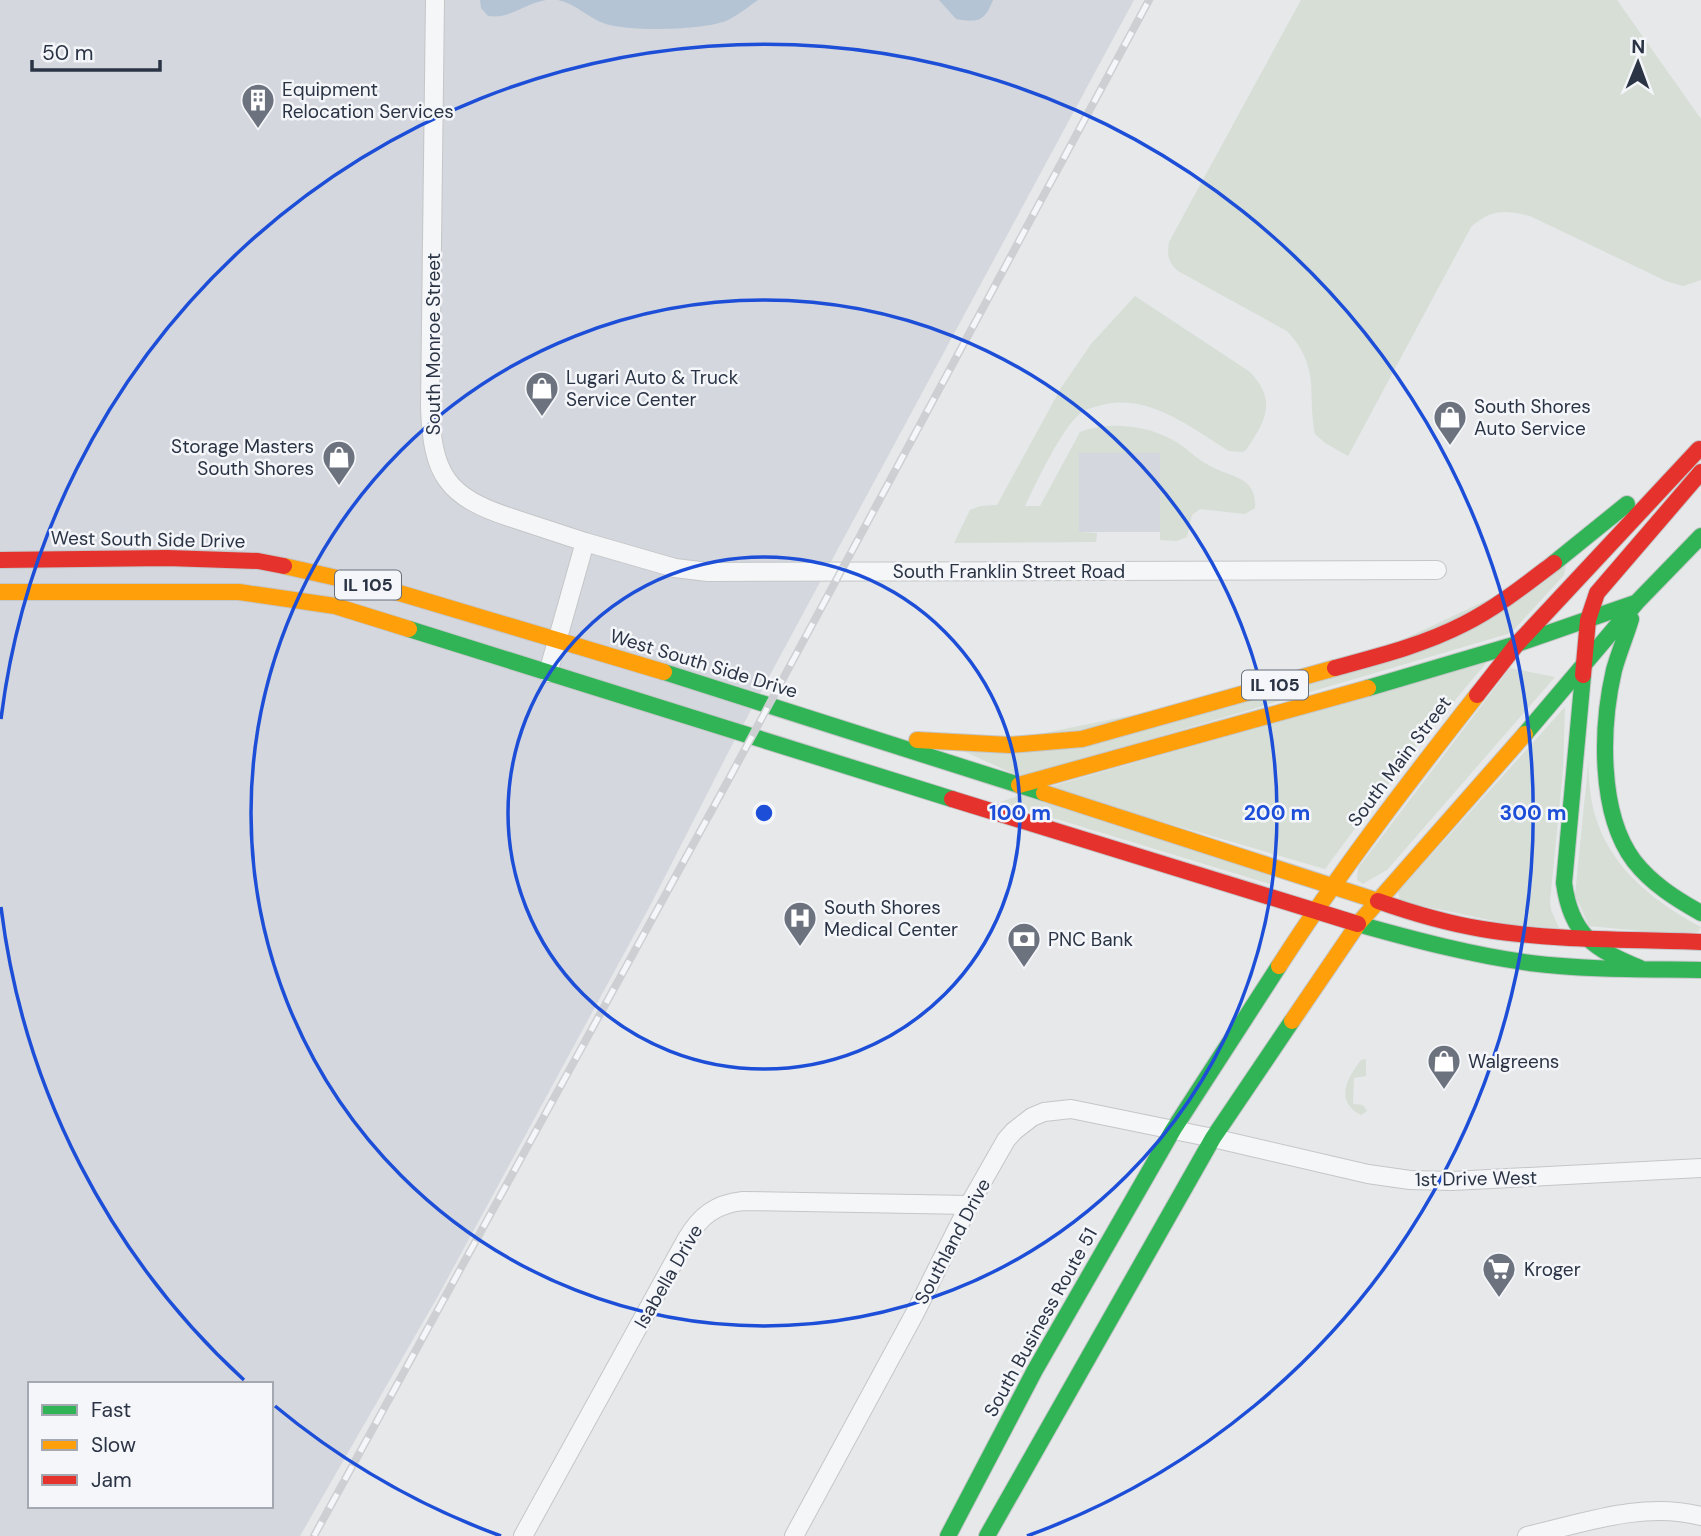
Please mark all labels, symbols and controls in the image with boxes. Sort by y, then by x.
scale bar [32,28,159,72]
north arrow [1603,28,1673,98]
text: N [1631,34,1645,59]
text: 50 m [42,39,93,67]
place label: Equipment Relocation Services [282,77,454,124]
building icon: Equipment Relocation Services [239,81,277,130]
street label: South Monroe Street [421,253,446,435]
place label: Lugari Auto & Truck Service Center [566,365,739,412]
shop icon: Lugari Auto & Truck Service Center [523,369,561,418]
place label: South Shores Auto Service [1474,394,1591,441]
shop icon: South Shores Auto Service [1431,398,1469,447]
place label: Storage Masters South Shores [171,434,314,481]
shop icon: Storage Masters South Shores [320,438,358,487]
street label: West South Side Drive [50,525,246,554]
street label: South Franklin Street Road [893,559,1125,584]
road number: IL 105 [335,570,401,600]
street label: West South Side Drive [607,623,801,704]
road number: IL 105 [1242,670,1308,700]
street label: South Main Street [1342,691,1457,832]
text: 100 m [989,799,1051,827]
text: 200 m [1244,799,1310,827]
text: 300 m [1500,799,1566,827]
centre of rings [752,801,776,825]
place label: South Shores Medical Center [824,895,958,942]
hospital icon: South Shores Medical Center [781,899,819,948]
bank icon: PNC Bank [1005,920,1043,969]
place label: PNC Bank [1048,927,1134,952]
shop icon: Walgreens [1425,1042,1463,1091]
place label: Walgreens [1468,1049,1559,1074]
street label: 1st Drive West [1415,1165,1537,1192]
street label: Southland Drive [909,1174,996,1308]
street label: Isabella Drive [629,1220,708,1333]
street label: South Business Route 51 [978,1223,1103,1421]
supermarket icon: Kroger [1480,1250,1518,1299]
place label: Kroger [1524,1257,1581,1282]
legend [28,1382,273,1508]
text: Fast [91,1396,131,1424]
text: Slow [91,1431,136,1459]
text: Jam [91,1466,132,1494]

